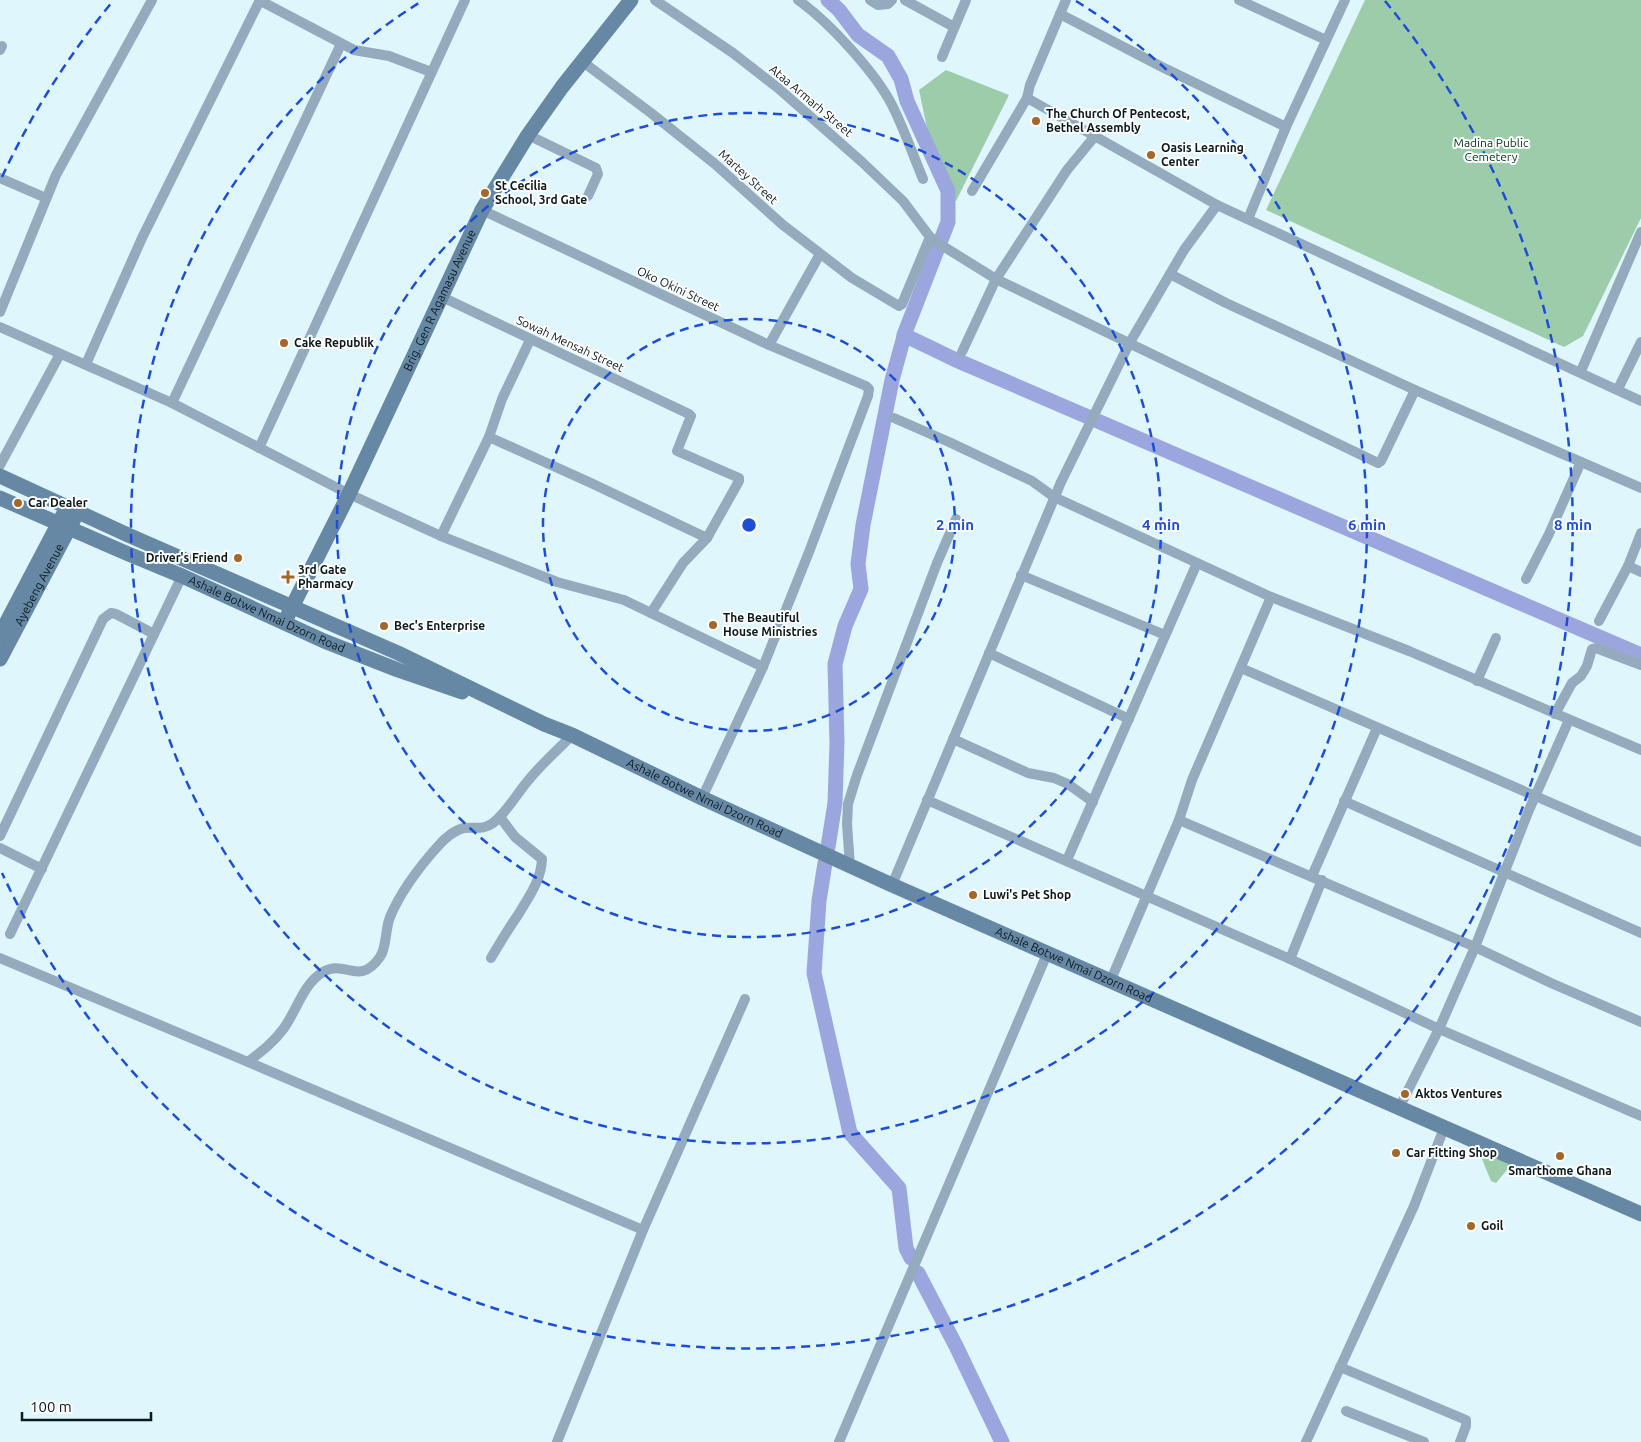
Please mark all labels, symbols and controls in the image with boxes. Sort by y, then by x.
street label: Ataa Armarh Street [767,62,856,139]
place label: The Church Of Pentecost, Bethel Assembly [1046,107,1190,134]
marker: The Church Of Pentecost, Bethel Assembly [1030,115,1042,127]
park label: Madina Public Cemetery [1454,136,1529,163]
place label: Oasis Learning Center [1161,141,1244,168]
street label: Martey Street [716,147,781,207]
marker: Oasis Learning Center [1145,149,1157,161]
place label: St Cecilia School, 3rd Gate [495,179,587,206]
marker: St Cecilia School, 3rd Gate [479,187,491,199]
street label: Brig. Gen R Agamasu Avenue [400,227,478,373]
street label: Oko Okini Street [635,264,722,313]
street label: Sowah Mensah Street [515,313,626,374]
place label: Cake Republik [294,336,374,349]
marker: Cake Republik [278,337,290,349]
place label: Car Dealer [28,496,88,509]
marker: Car Dealer [12,497,24,509]
centre of rings [740,516,758,534]
text: 2 min [936,516,974,533]
text: 4 min [1142,516,1180,533]
text: 6 min [1348,516,1386,533]
text: 8 min [1554,516,1592,533]
street label: Ayebeng Avenue [12,541,66,628]
place label: Driver's Friend [146,551,228,564]
marker: Driver's Friend [232,552,244,564]
place label: 3rd Gate Pharmacy [298,563,354,590]
marker: 3rd Gate Pharmacy [282,571,294,583]
street label: Ashale Botwe Nmai Dzorn Road [187,573,347,655]
place label: The Beautiful House Ministries [723,611,818,638]
place label: Bec's Enterprise [394,619,485,632]
marker: The Beautiful House Ministries [707,619,719,631]
marker: Bec's Enterprise [378,620,390,632]
street label: Ashale Botwe Nmai Dzorn Road [625,756,785,840]
place label: Luwi's Pet Shop [983,888,1071,901]
marker: Luwi's Pet Shop [967,889,979,901]
street label: Ashale Botwe Nmai Dzorn Road [993,924,1155,1005]
place label: Aktos Ventures [1415,1087,1502,1100]
marker: Aktos Ventures [1399,1088,1411,1100]
place label: Car Fitting Shop [1406,1146,1497,1159]
marker: Car Fitting Shop [1390,1147,1402,1159]
marker: Smarthome Ghana [1554,1150,1566,1162]
place label: Smarthome Ghana [1508,1164,1612,1177]
place label: Goil [1481,1219,1504,1232]
marker: Goil [1465,1220,1477,1232]
scale bar [22,1390,151,1422]
text: 100 m [30,1398,72,1415]

